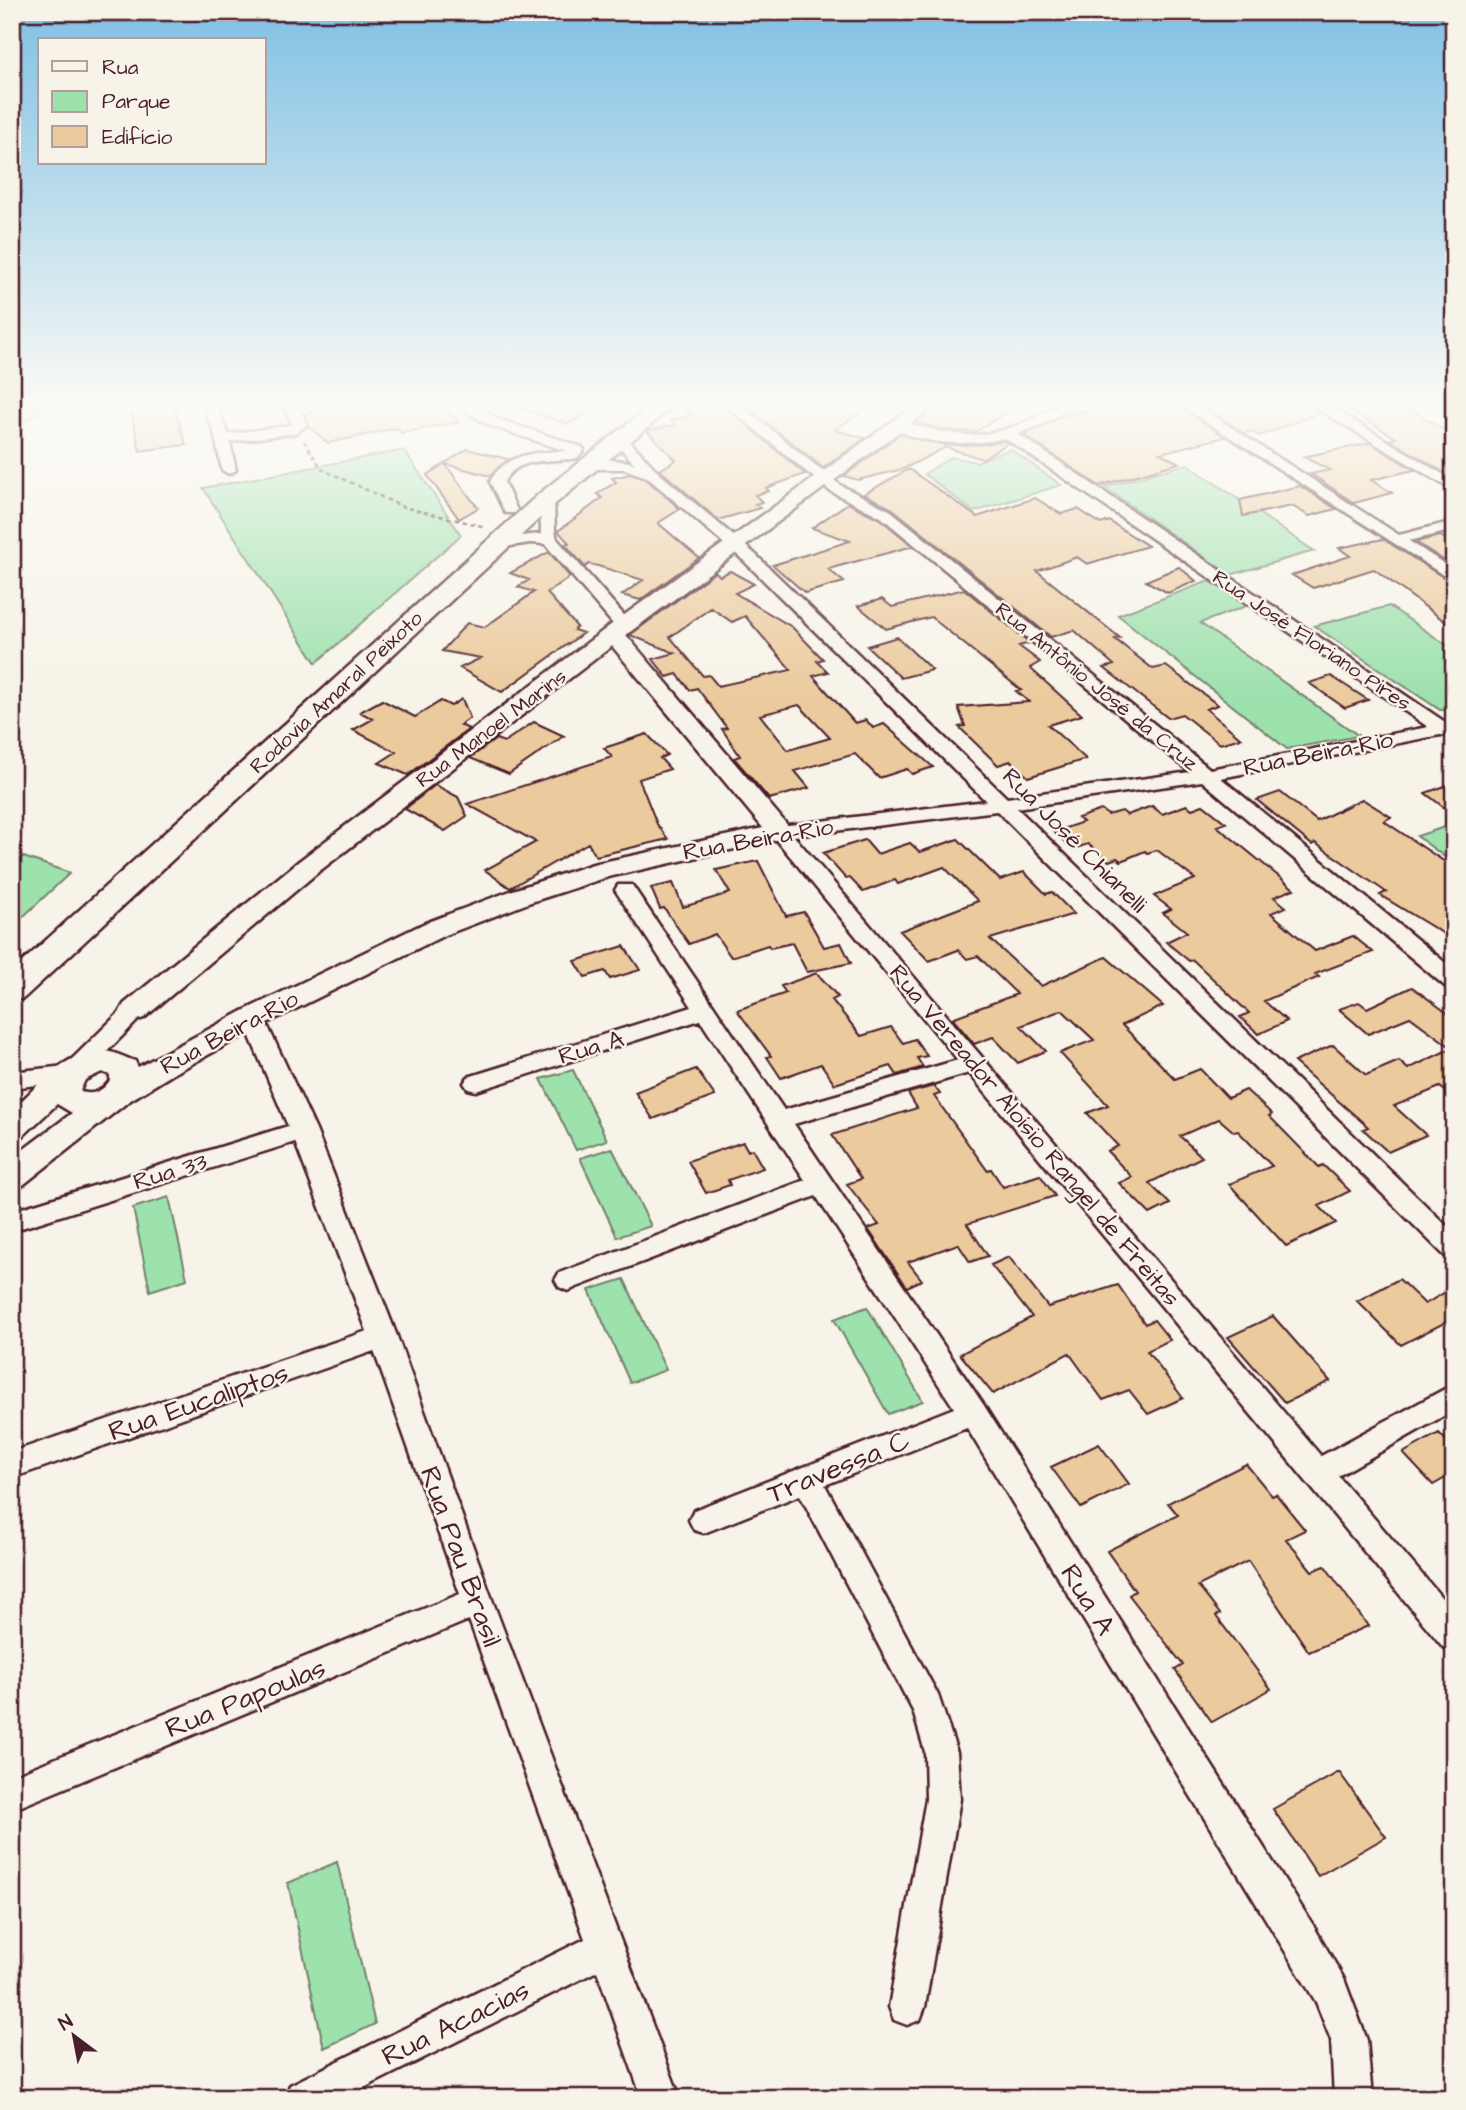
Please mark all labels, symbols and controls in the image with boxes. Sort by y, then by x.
legend [38,38,266,164]
text: Rua [102,53,139,82]
text: Parque [102,87,170,116]
text: Edifício [102,123,172,152]
street label: Rua José Floriano Pires [1207,563,1417,718]
street label: Rua Antônio José da Cruz [989,595,1205,778]
street label: Rodovia Amaral Peixoto [243,604,429,780]
street label: Rua Manoel Marins [410,662,573,795]
street label: Rua Beira-Rio [1240,723,1396,785]
street label: Rua José Chianelli [994,761,1155,921]
street label: Rua Beira-Rio [680,810,836,870]
street label: Rua Vereador Aloísio Rangel de Freitas [880,957,1188,1314]
street label: Rua Beira-Rio [154,982,305,1084]
street label: Rua A [555,1022,628,1074]
street label: Rua 33 [129,1145,211,1199]
street label: Rua Eucaliptos [103,1353,294,1451]
street label: Travessa C [762,1421,916,1514]
street label: Rua Pau Brasil [410,1461,511,1652]
street label: Rua A [1051,1557,1125,1643]
street label: Rua Papoulas [159,1648,332,1748]
street label: Rua Acacias [375,1971,536,2076]
north arrow [38,2002,108,2072]
text: N [54,2008,78,2037]

